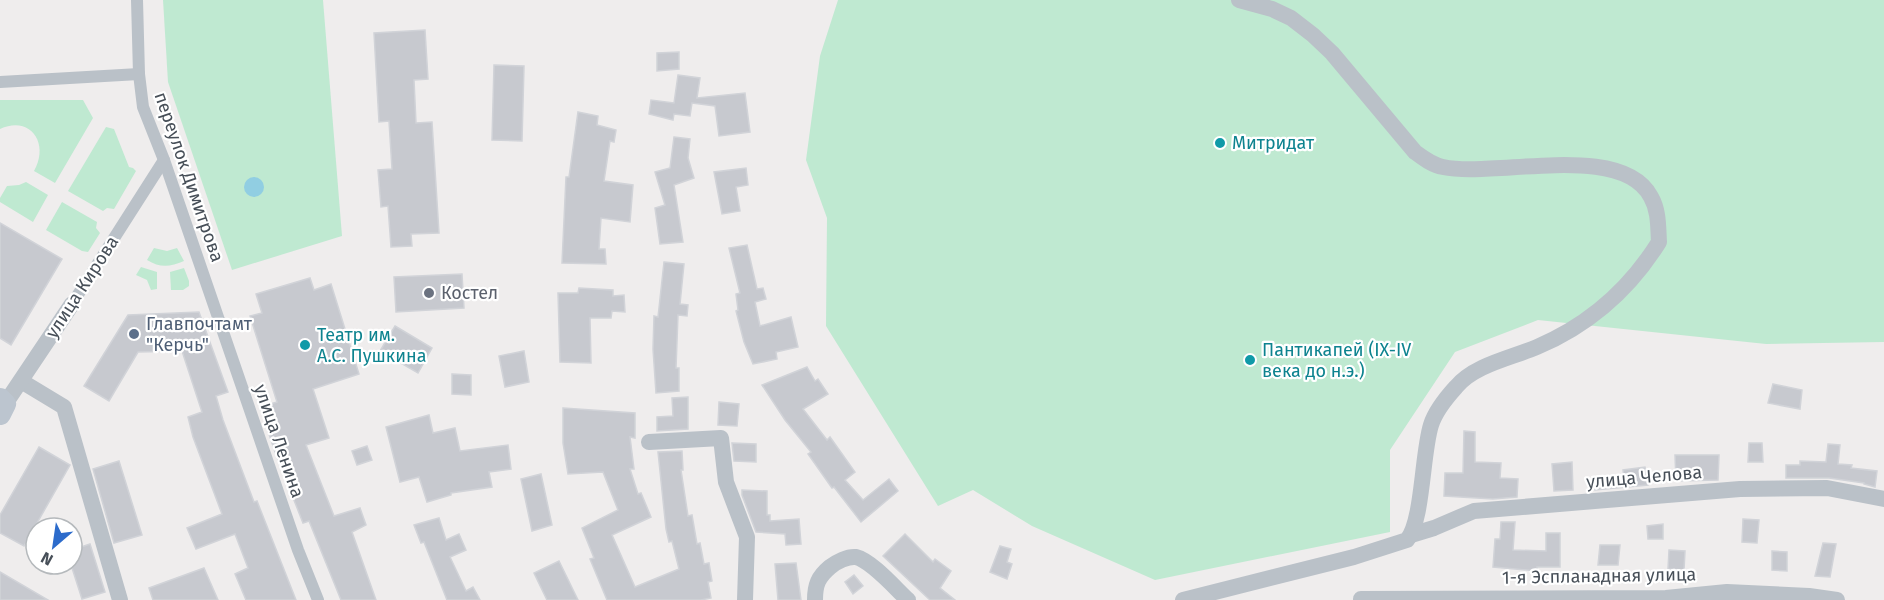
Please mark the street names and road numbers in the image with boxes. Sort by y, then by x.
street label: переулок Димитрова [150,89,228,265]
street label: улица Кирова [41,232,123,342]
street label: улица Ленина [249,381,309,501]
street label: улица Челова [1585,461,1703,493]
street label: 1-я Эспланадная улица [1502,563,1696,589]

